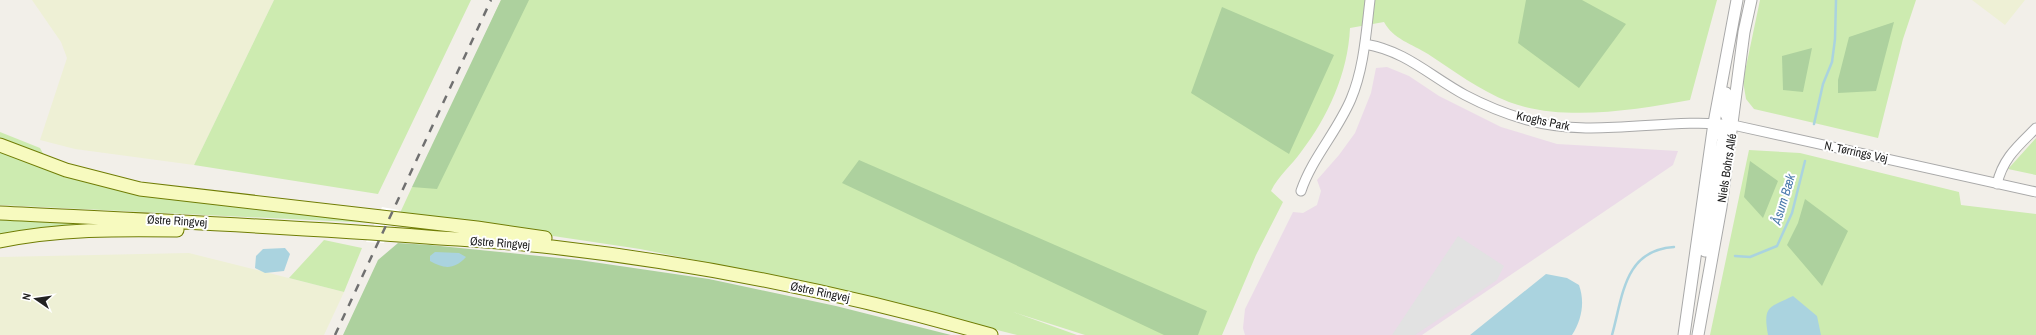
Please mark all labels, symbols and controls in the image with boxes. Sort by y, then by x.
street label: Kroghs Park [1515,108,1571,134]
street label: Niels Bohrs Allé [1714,132,1740,204]
street label: N. Tørrings Vej [1823,137,1889,167]
water label: Åsum Bæk [1767,171,1799,228]
street label: Østre Ringvej [147,211,207,231]
street label: Østre Ringvej [469,233,531,253]
street label: Østre Ringvej [789,278,851,306]
north arrow [16,279,56,319]
text: N [19,292,34,301]

